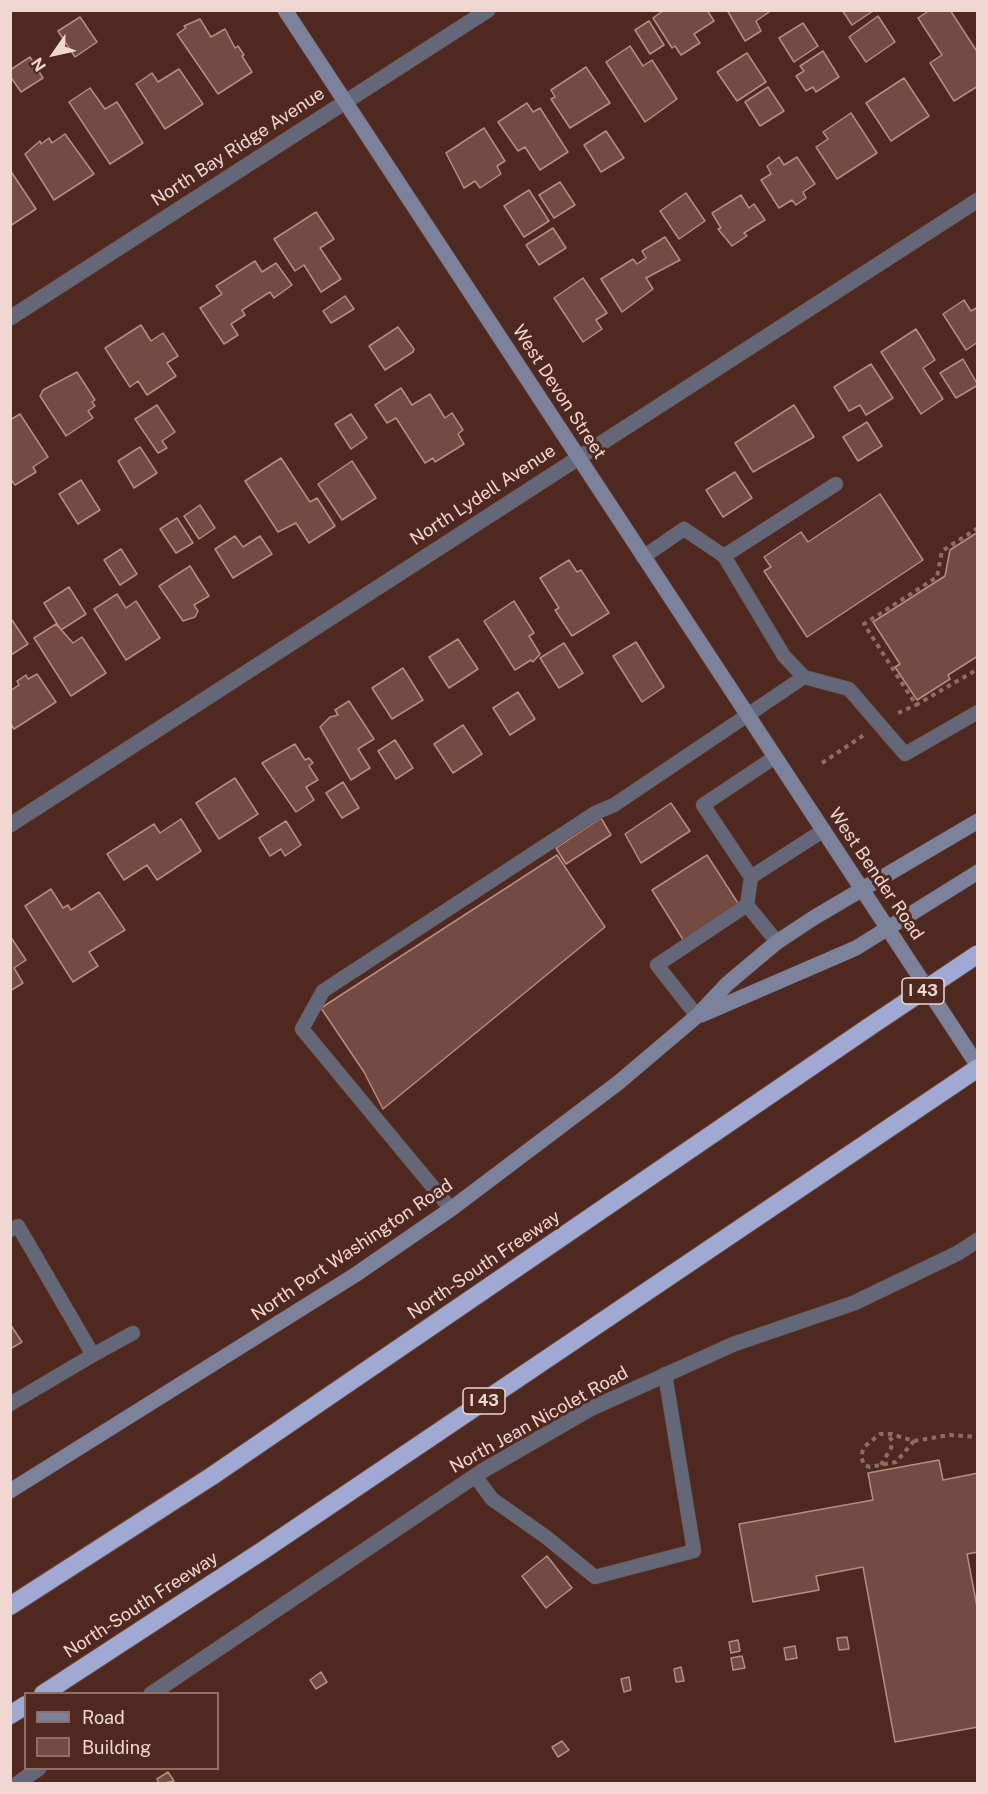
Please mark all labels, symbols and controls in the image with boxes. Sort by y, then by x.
north arrow [24,24,84,84]
text: N [27,54,50,75]
street label: North Bay Ridge Avenue [147,83,329,211]
street label: West Devon Street [508,321,610,463]
street label: North Lydell Avenue [406,440,560,550]
street label: West Bender Road [824,804,928,944]
road number: I 43 [902,978,944,1004]
street label: North Port Washington Road [247,1174,457,1326]
street label: North-South Freeway [404,1206,564,1324]
street label: North Jean Nicolet Road [446,1362,632,1478]
road number: I 43 [463,1388,505,1414]
street label: North-South Freeway [60,1547,222,1663]
legend [24,1692,219,1770]
text: Road [82,1707,125,1728]
text: Building [82,1737,151,1758]

